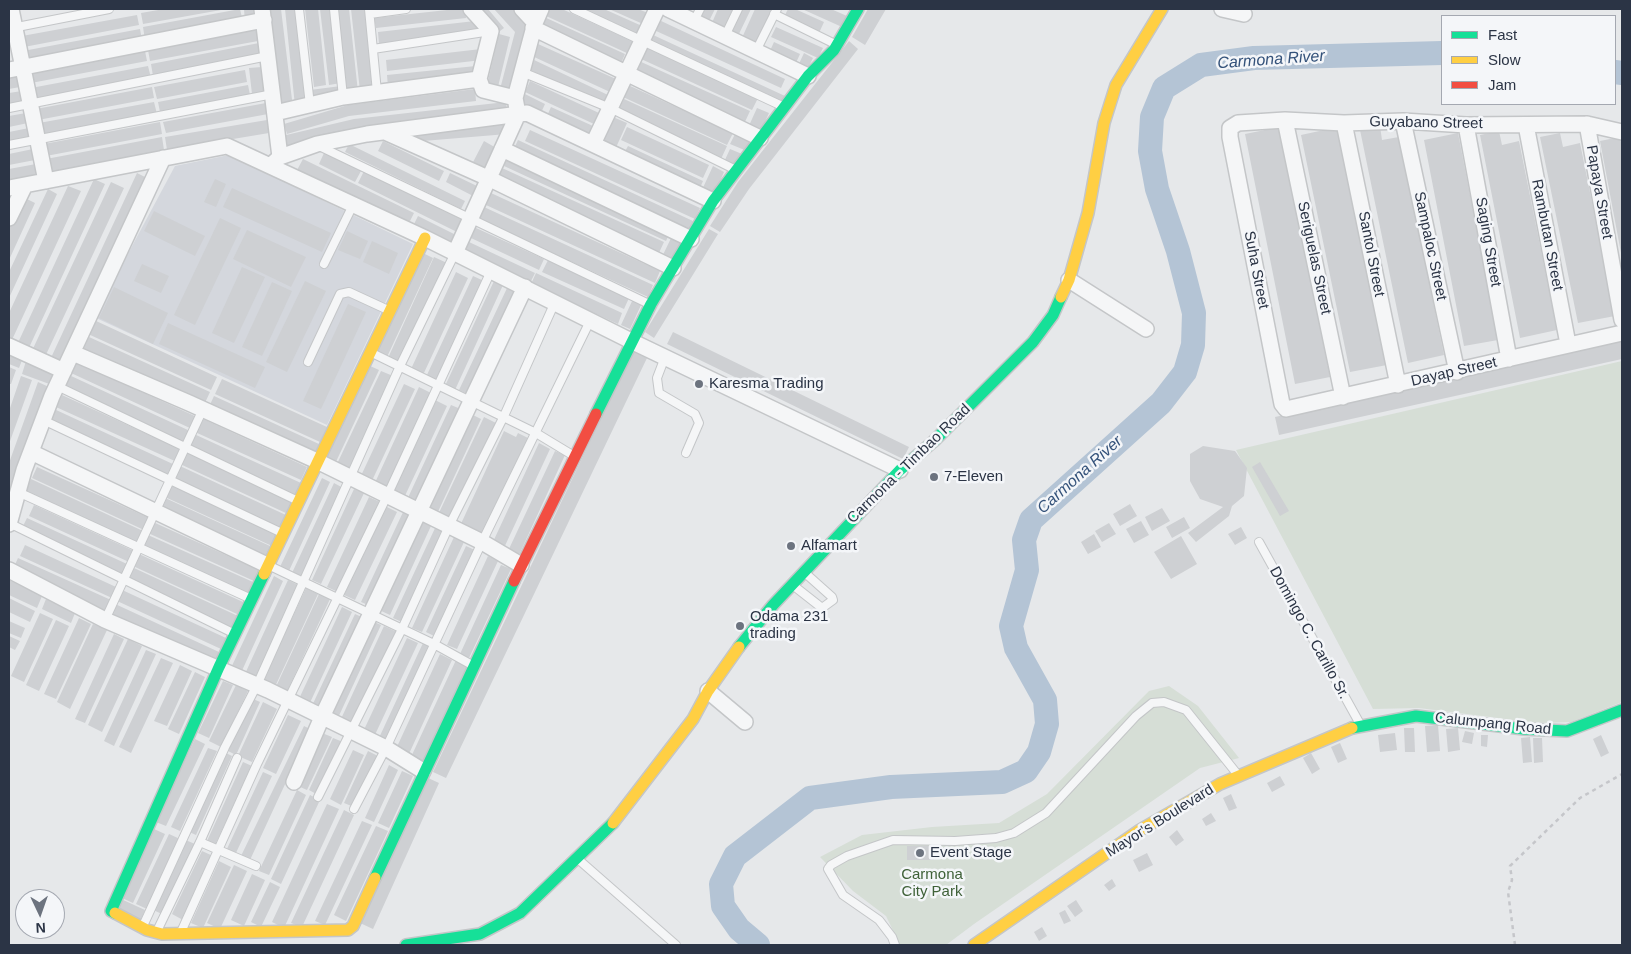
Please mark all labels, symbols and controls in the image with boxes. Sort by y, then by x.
legend [1441,15,1616,105]
text: Fast [1488,26,1517,43]
water label: Carmona River [1217,47,1325,73]
text: Slow [1488,51,1521,68]
text: Jam [1488,76,1516,93]
street label: Guyabano Street [1369,113,1483,133]
street label: Papaya Street [1582,144,1616,240]
street label: Rambutan Street [1527,178,1567,292]
street label: Sampaloc Street [1410,190,1450,302]
street label: Saging Street [1471,196,1505,288]
street label: Seriguelas Street [1293,200,1335,316]
street label: Santol Street [1354,210,1388,298]
street label: Suha Street [1240,229,1272,311]
street label: Dayap Street [1409,353,1499,391]
place label: Karesma Trading [709,375,823,393]
marker: Karesma Trading [693,378,705,390]
street label: Carmona - Timbao Road [844,400,974,528]
water label: Carmona River [1034,432,1126,518]
place label: 7-Eleven [944,468,1003,486]
marker: 7-Eleven [928,471,940,483]
place label: Alfamart [801,537,857,555]
marker: Alfamart [785,540,797,552]
street label: Domingo C. Carillo Sr. [1265,564,1353,702]
place label: Odama 231 trading [750,608,828,643]
marker: Odama 231 trading [734,620,746,632]
street label: Calumpang Road [1434,709,1552,739]
street label: Mayor's Boulevard [1103,781,1217,861]
place label: Event Stage [930,844,1012,862]
marker: Event Stage [914,847,926,859]
park label: Carmona City Park [901,866,963,901]
north arrow [15,889,65,939]
text: N [35,920,46,936]

